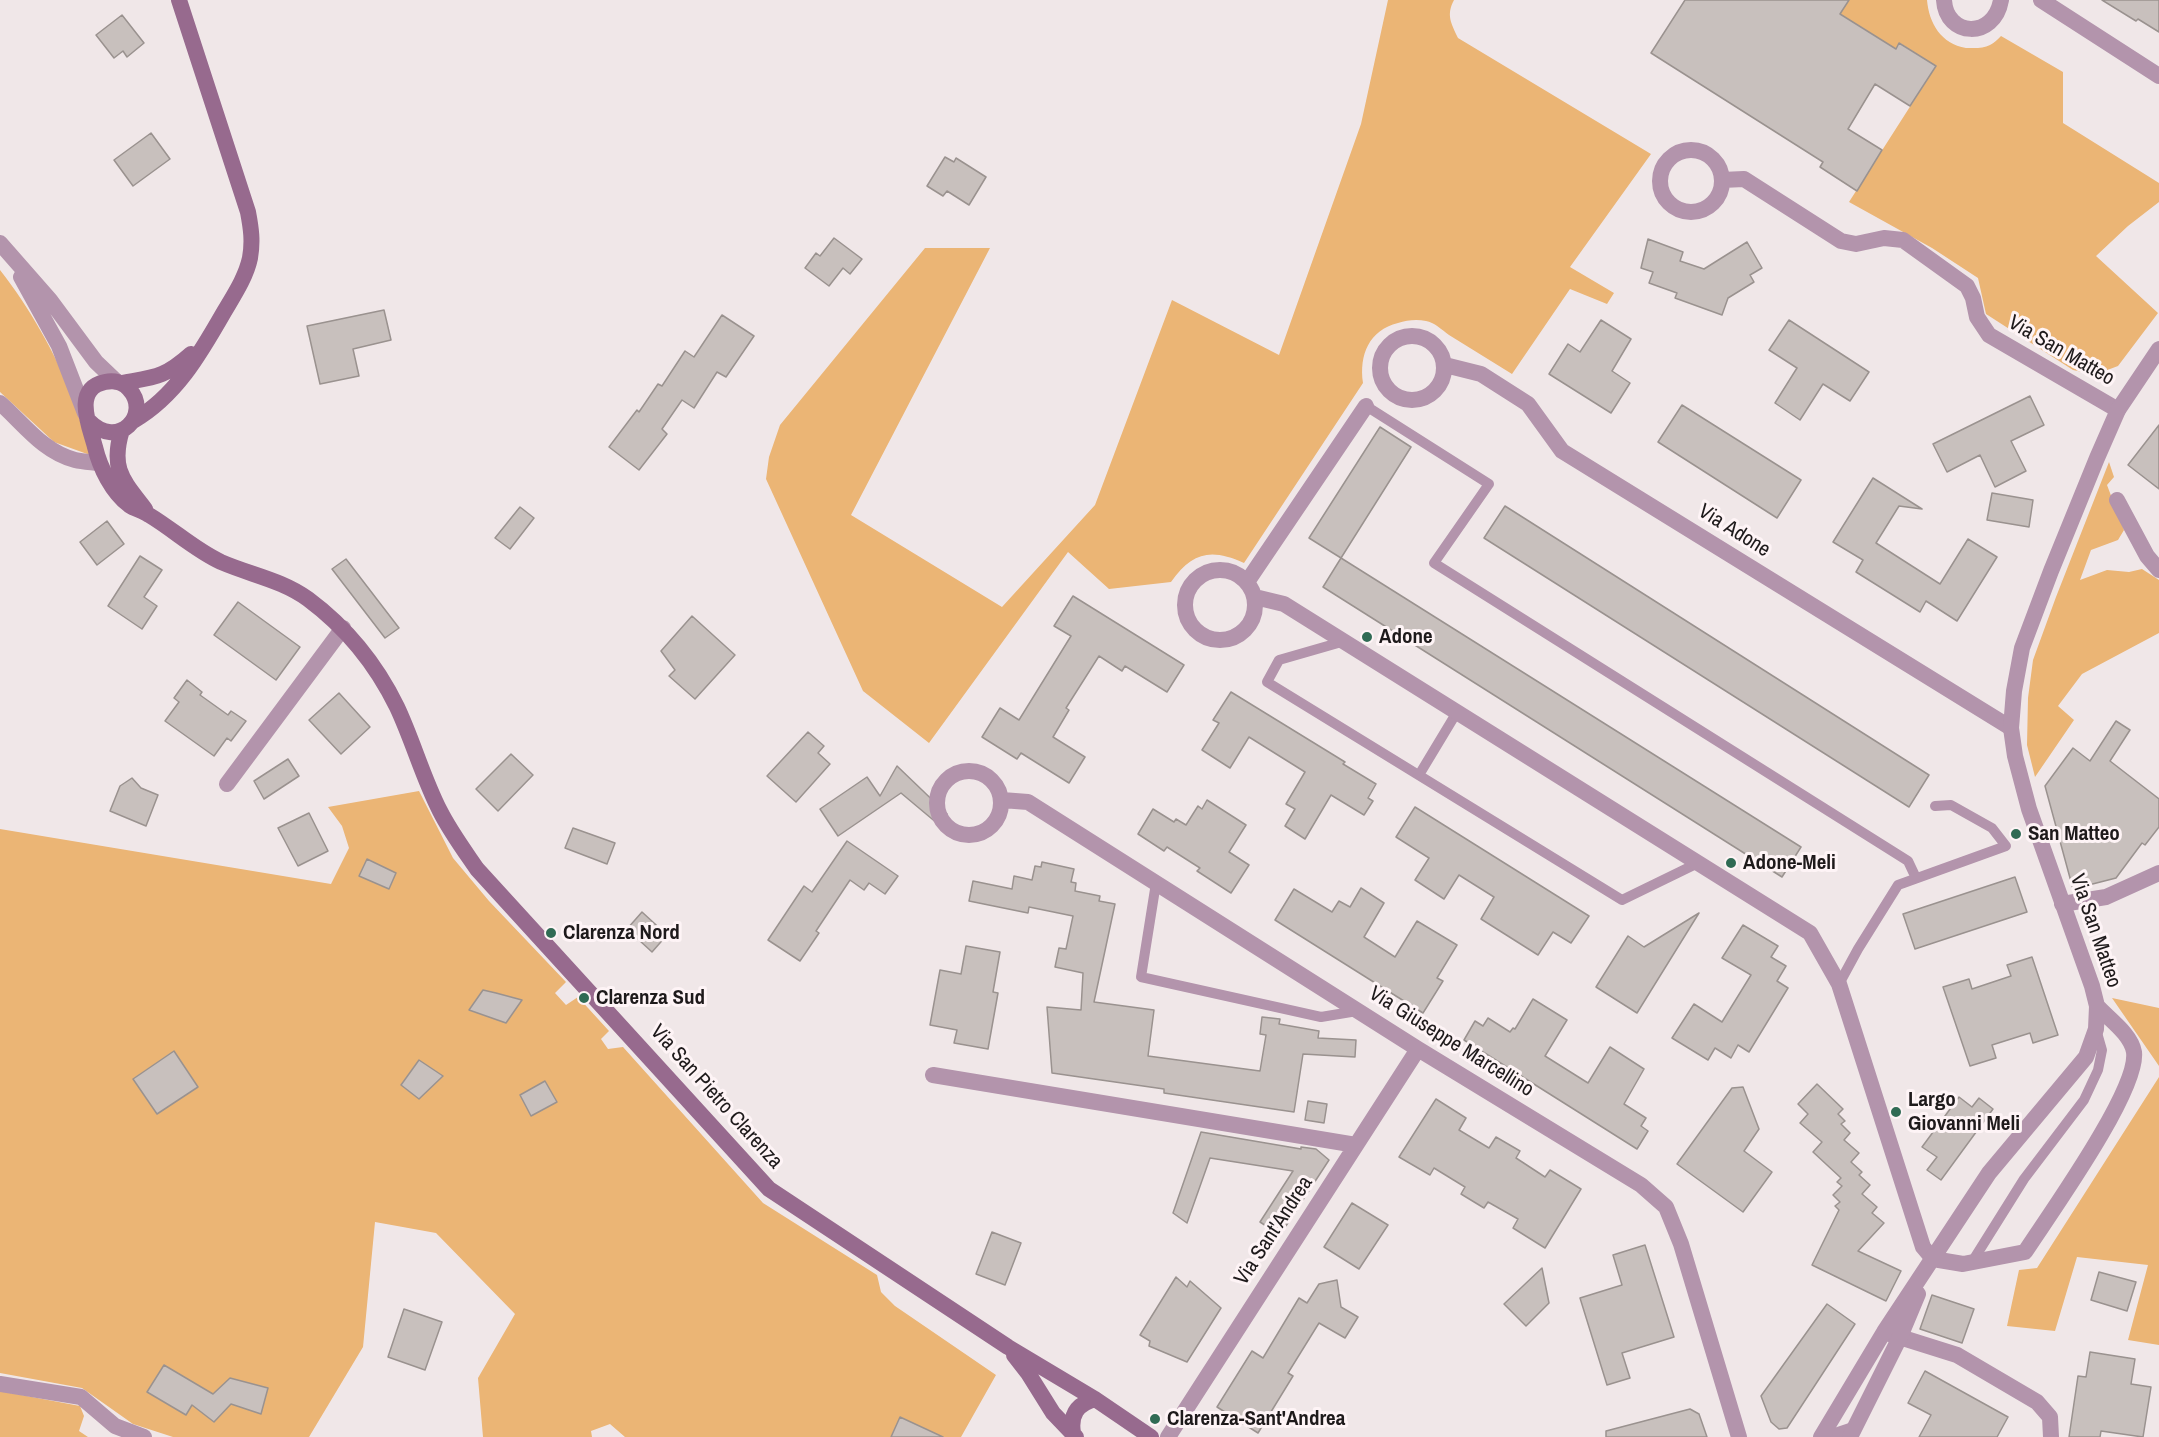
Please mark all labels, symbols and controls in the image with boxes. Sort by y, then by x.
street label: Via San Matteo [2003,310,2119,392]
street label: Via Adone [1693,499,1775,563]
place label: Adone [1379,624,1433,650]
marker: Adone [1360,630,1374,644]
place label: San Matteo [2028,821,2120,847]
marker: San Matteo [2009,827,2023,841]
place label: Adone-Meli [1743,850,1836,876]
marker: Adone-Meli [1724,856,1738,870]
street label: Via San Matteo [2064,871,2126,991]
place label: Clarenza Nord [563,920,680,946]
marker: Clarenza Nord [544,926,558,940]
street label: Via Giuseppe Marcellino [1364,981,1538,1103]
place label: Clarenza Sud [596,985,705,1011]
marker: Clarenza Sud [577,991,591,1005]
street label: Via San Pietro Clarenza [645,1020,787,1174]
place label: Largo Giovanni Meli [1908,1087,2020,1137]
marker: Largo Giovanni Meli [1889,1105,1903,1119]
street label: Via Sant'Andrea [1230,1172,1318,1290]
place label: Clarenza-Sant'Andrea [1167,1406,1345,1432]
marker: Clarenza-Sant'Andrea [1148,1412,1162,1426]

